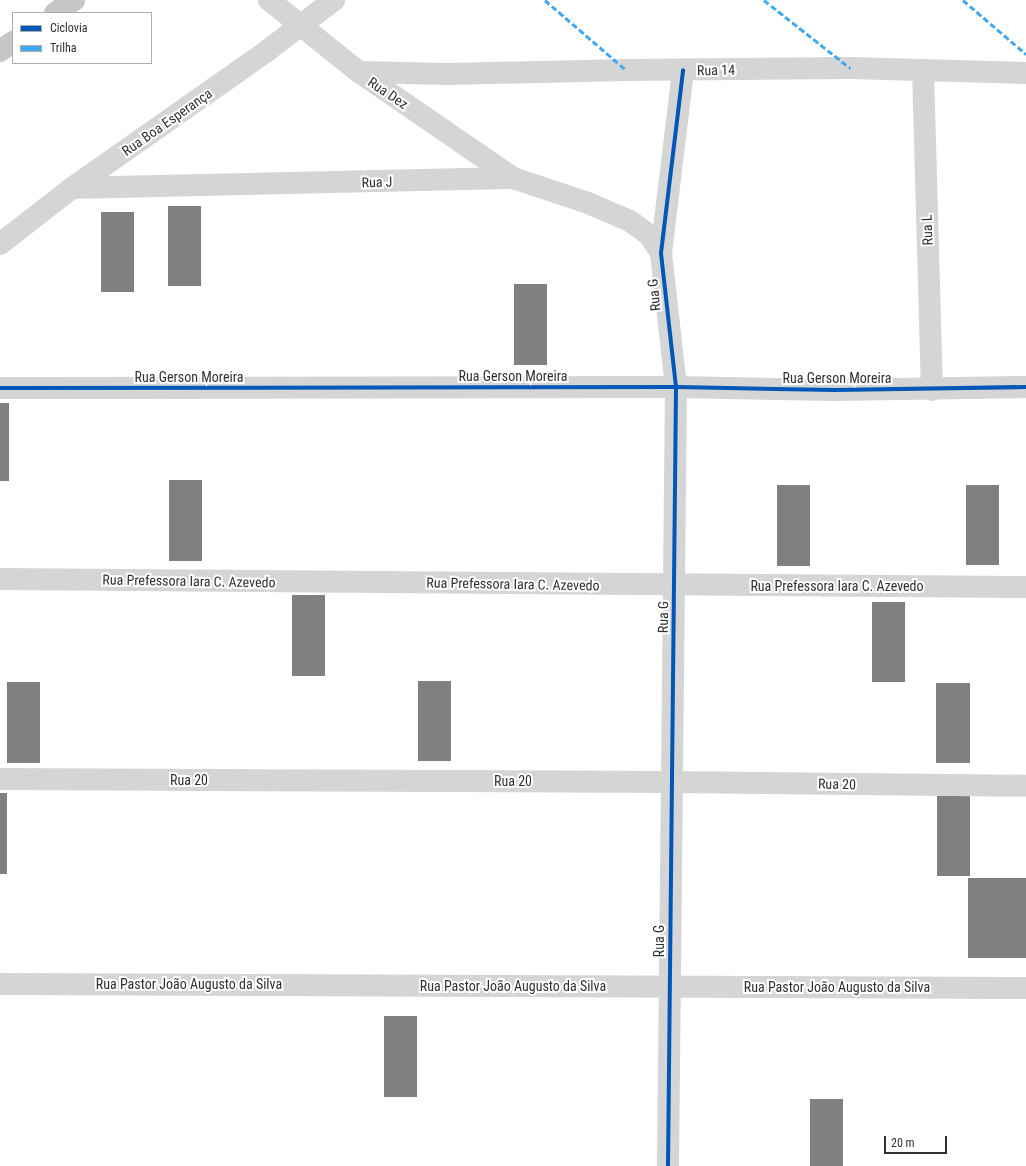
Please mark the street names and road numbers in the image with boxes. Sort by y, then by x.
street label: Rua 14 [697,61,735,79]
street label: Rua Dez [365,74,411,112]
street label: Rua Boa Esperança [119,85,215,159]
street label: Rua J [361,173,393,191]
street label: Rua L [918,214,936,246]
street label: Rua G [644,278,664,312]
street label: Rua Gerson Moreira [459,368,567,384]
street label: Rua Gerson Moreira [135,369,243,385]
street label: Rua Gerson Moreira [783,370,891,386]
street label: Rua Prefessora Iara C. Azevedo [102,571,276,591]
street label: Rua Prefessora Iara C. Azevedo [426,574,600,594]
street label: Rua Prefessora Iara C. Azevedo [750,578,924,594]
street label: Rua G [654,601,672,633]
street label: Rua 20 [170,772,208,788]
street label: Rua 20 [494,773,532,789]
street label: Rua 20 [818,775,856,793]
street label: Rua G [651,925,667,957]
street label: Rua Pastor João Augusto da Silva [96,976,282,992]
street label: Rua Pastor João Augusto da Silva [420,978,606,994]
street label: Rua Pastor João Augusto da Silva [744,979,930,995]

